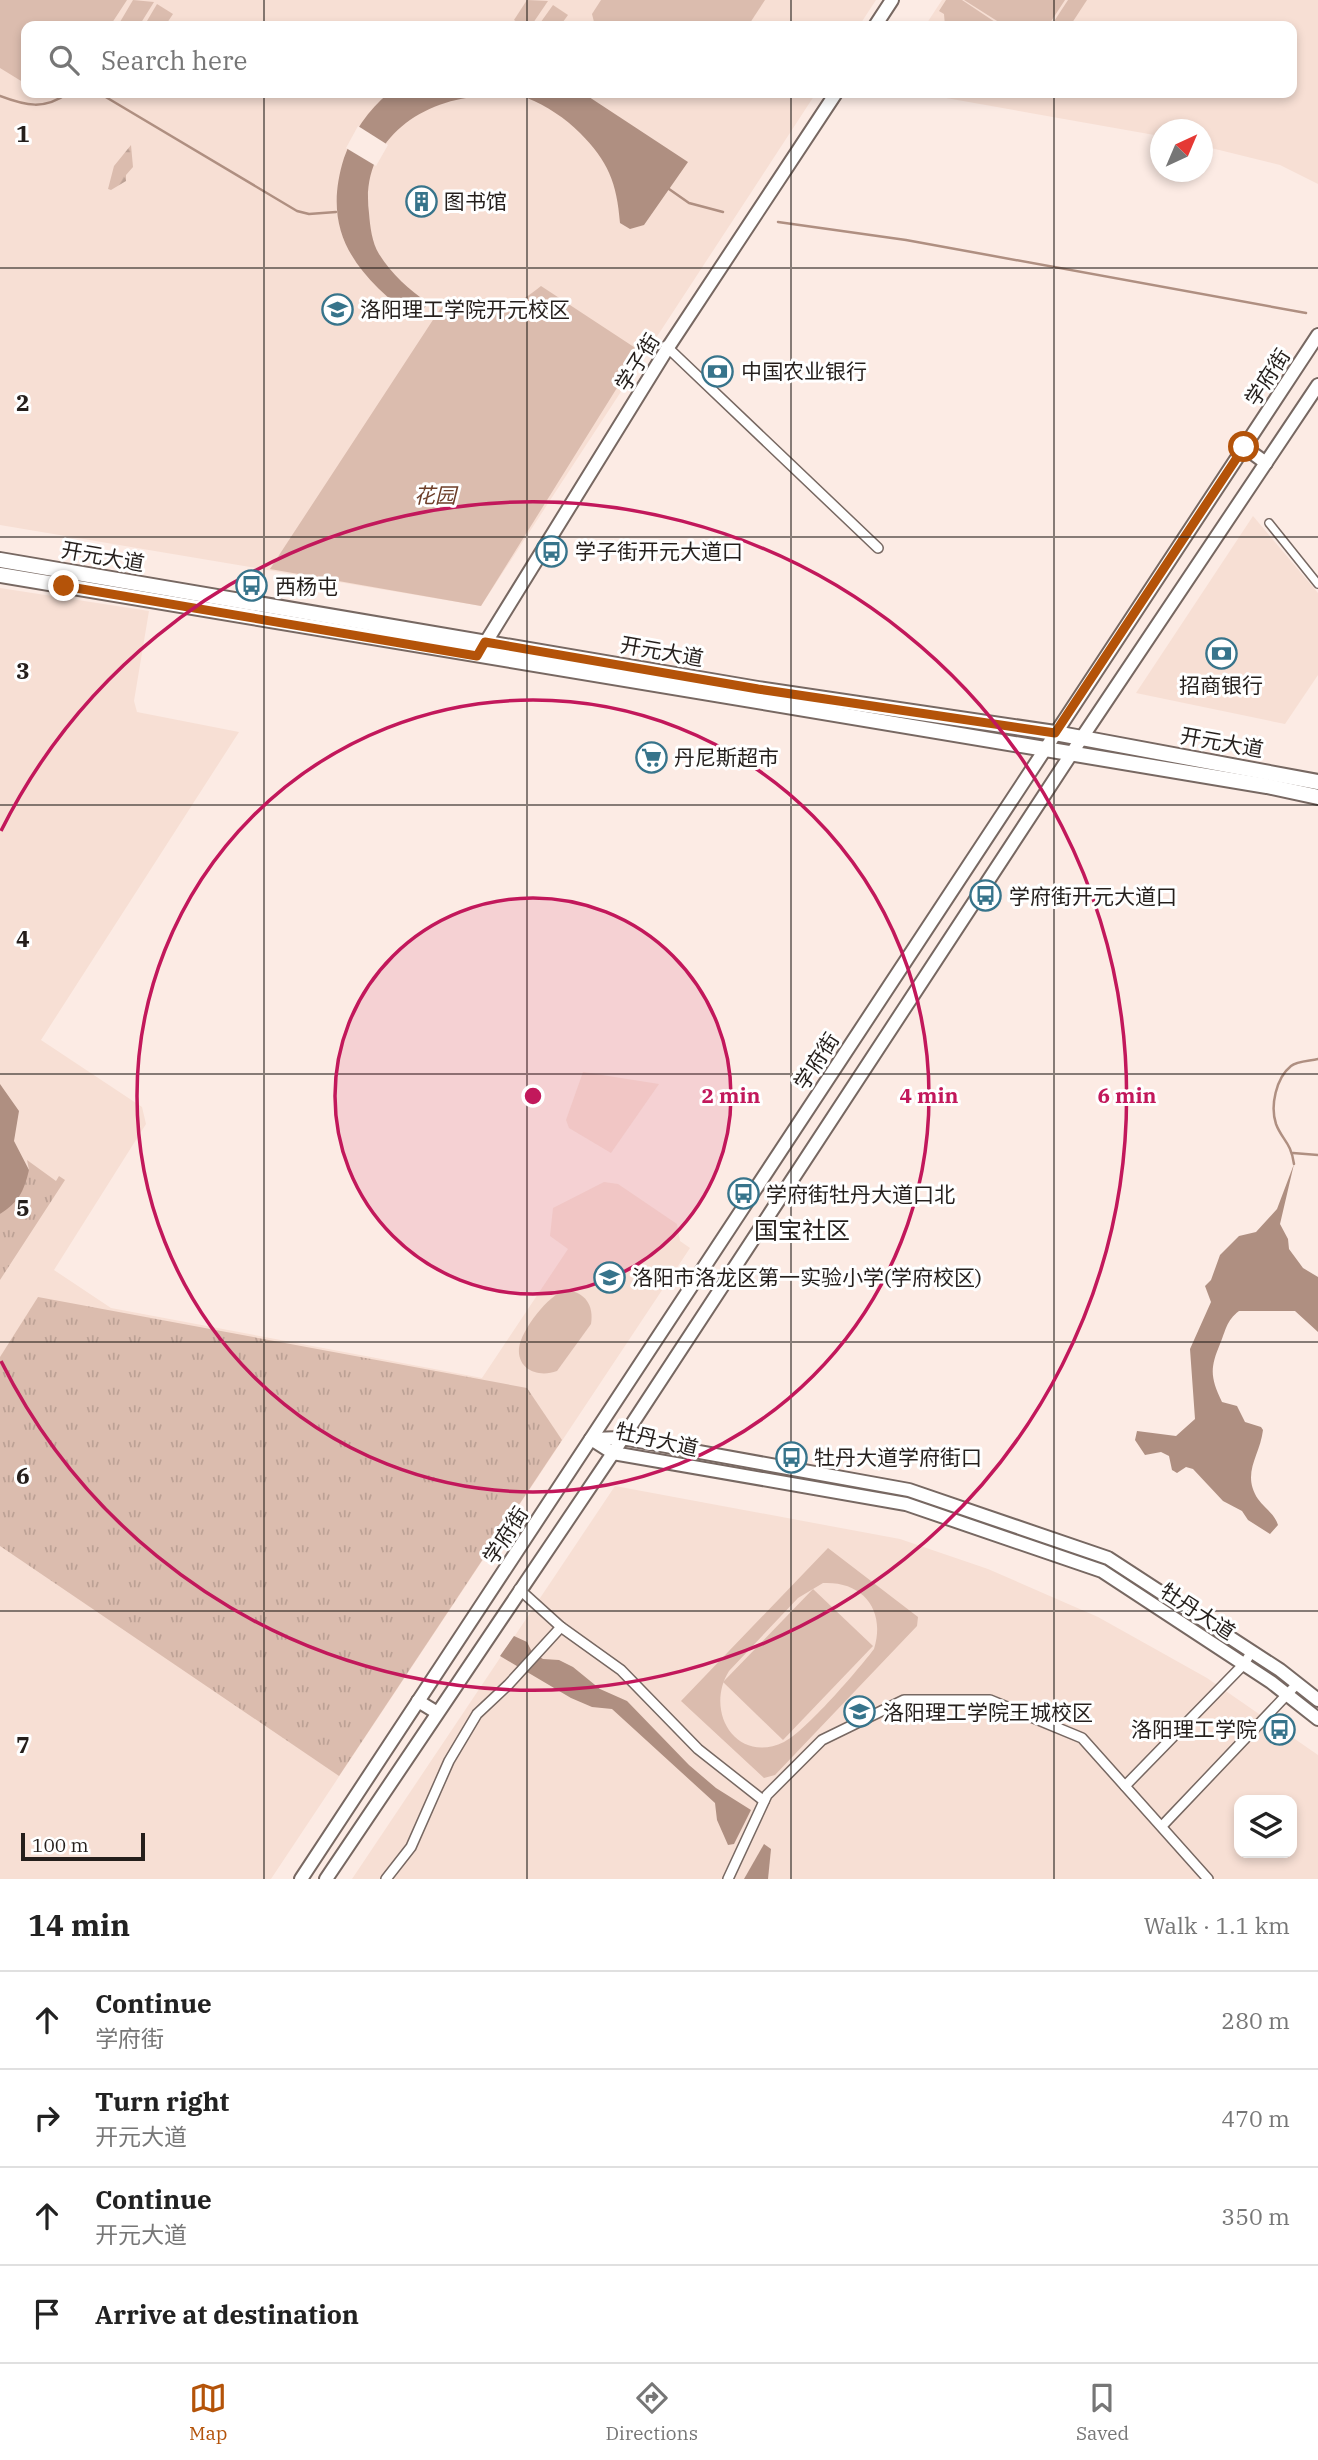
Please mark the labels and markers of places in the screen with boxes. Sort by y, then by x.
building icon: 图书馆 [404,184,438,218]
place label: 图书馆 [444,187,507,215]
school or university icon: 洛阳理工学院开元校区 [320,292,354,326]
place label: 洛阳理工学院开元校区 [360,295,570,323]
bank icon: 中国农业银行 [701,354,735,388]
place label: 中国农业银行 [741,357,867,385]
bus stop icon: 学子街开元大道口 [535,534,569,568]
place label: 学子街开元大道口 [575,537,743,565]
bus stop icon: 西杨屯 [235,569,269,603]
place label: 西杨屯 [275,572,338,600]
bank icon: 招商银行 [1204,636,1238,670]
place label: 招商银行 [1179,671,1263,699]
supermarket icon: 丹尼斯超市 [634,740,668,774]
place label: 丹尼斯超市 [674,743,779,771]
bus stop icon: 学府街开元大道口 [969,879,1003,913]
place label: 学府街开元大道口 [1009,882,1177,910]
centre of rings [521,1084,545,1108]
bus stop icon: 学府街牡丹大道口北 [726,1177,760,1211]
place label: 学府街牡丹大道口北 [766,1180,955,1208]
school or university icon: 洛阳市洛龙区第一实验小学(学府校区) [592,1260,626,1294]
place label: 洛阳市洛龙区第一实验小学(学府校区) [632,1263,982,1291]
bus stop icon: 牡丹大道学府街口 [774,1440,808,1474]
place label: 牡丹大道学府街口 [814,1443,982,1471]
school or university icon: 洛阳理工学院王城校区 [843,1695,877,1729]
place label: 洛阳理工学院王城校区 [883,1698,1093,1726]
bus stop icon: 洛阳理工学院 [1263,1712,1297,1746]
place label: 洛阳理工学院 [1131,1715,1257,1743]

